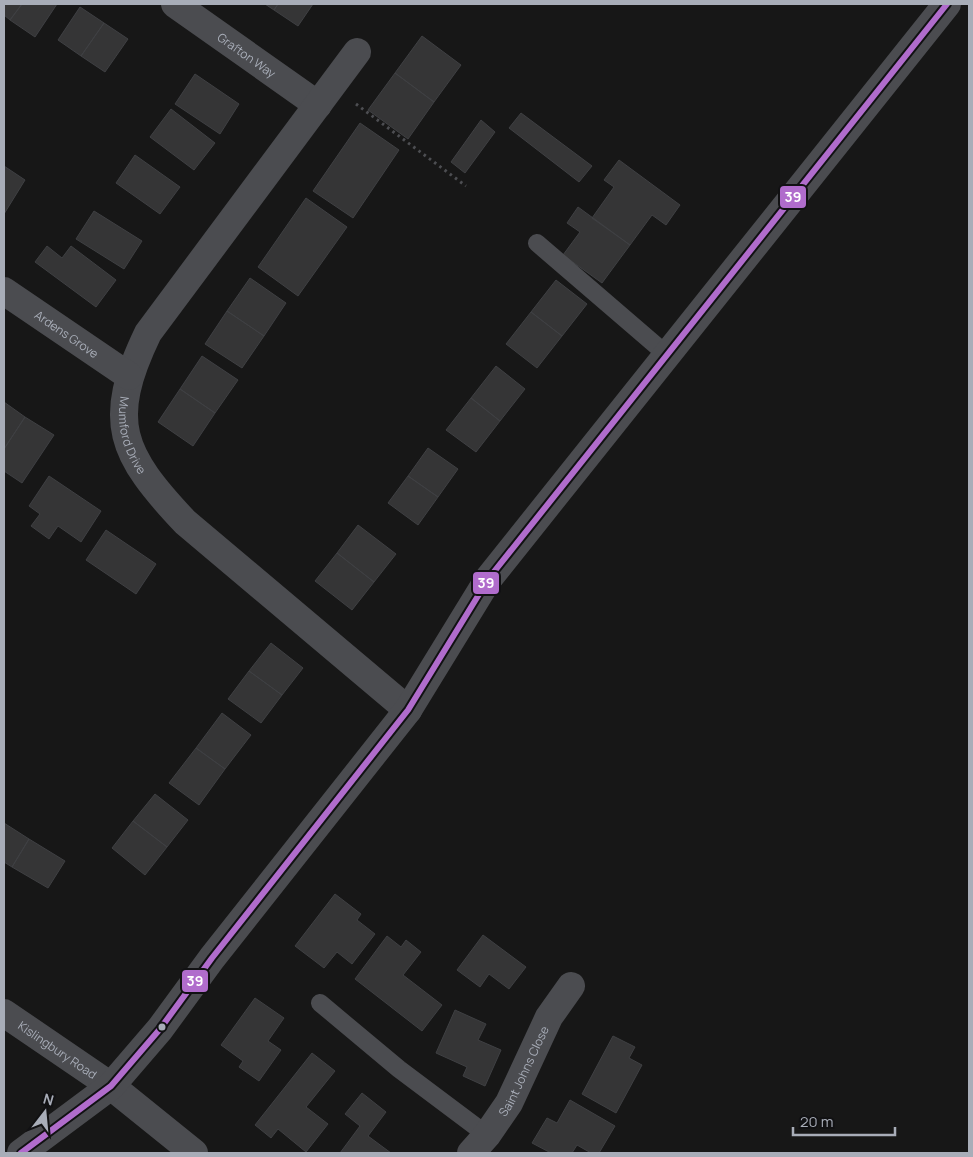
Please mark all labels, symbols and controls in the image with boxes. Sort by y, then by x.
street label: Grafton Way [214,28,280,82]
line badge: 39 [779,185,807,209]
text: 39 [785,187,801,206]
street label: Ardens Grove [31,306,102,362]
street label: Mumford Drive [115,396,151,477]
line badge: 39 [472,571,500,595]
text: 39 [478,573,494,592]
line badge: 39 [181,969,209,993]
text: 39 [187,971,203,990]
street label: Kislingbury Road [15,1017,100,1083]
unlabelled marker [157,1022,167,1032]
street label: Saint Johns Close [494,1023,552,1120]
north arrow [20,1087,70,1137]
text: N [41,1089,56,1110]
scale bar [793,1104,896,1136]
text: 20 m [800,1111,833,1132]

